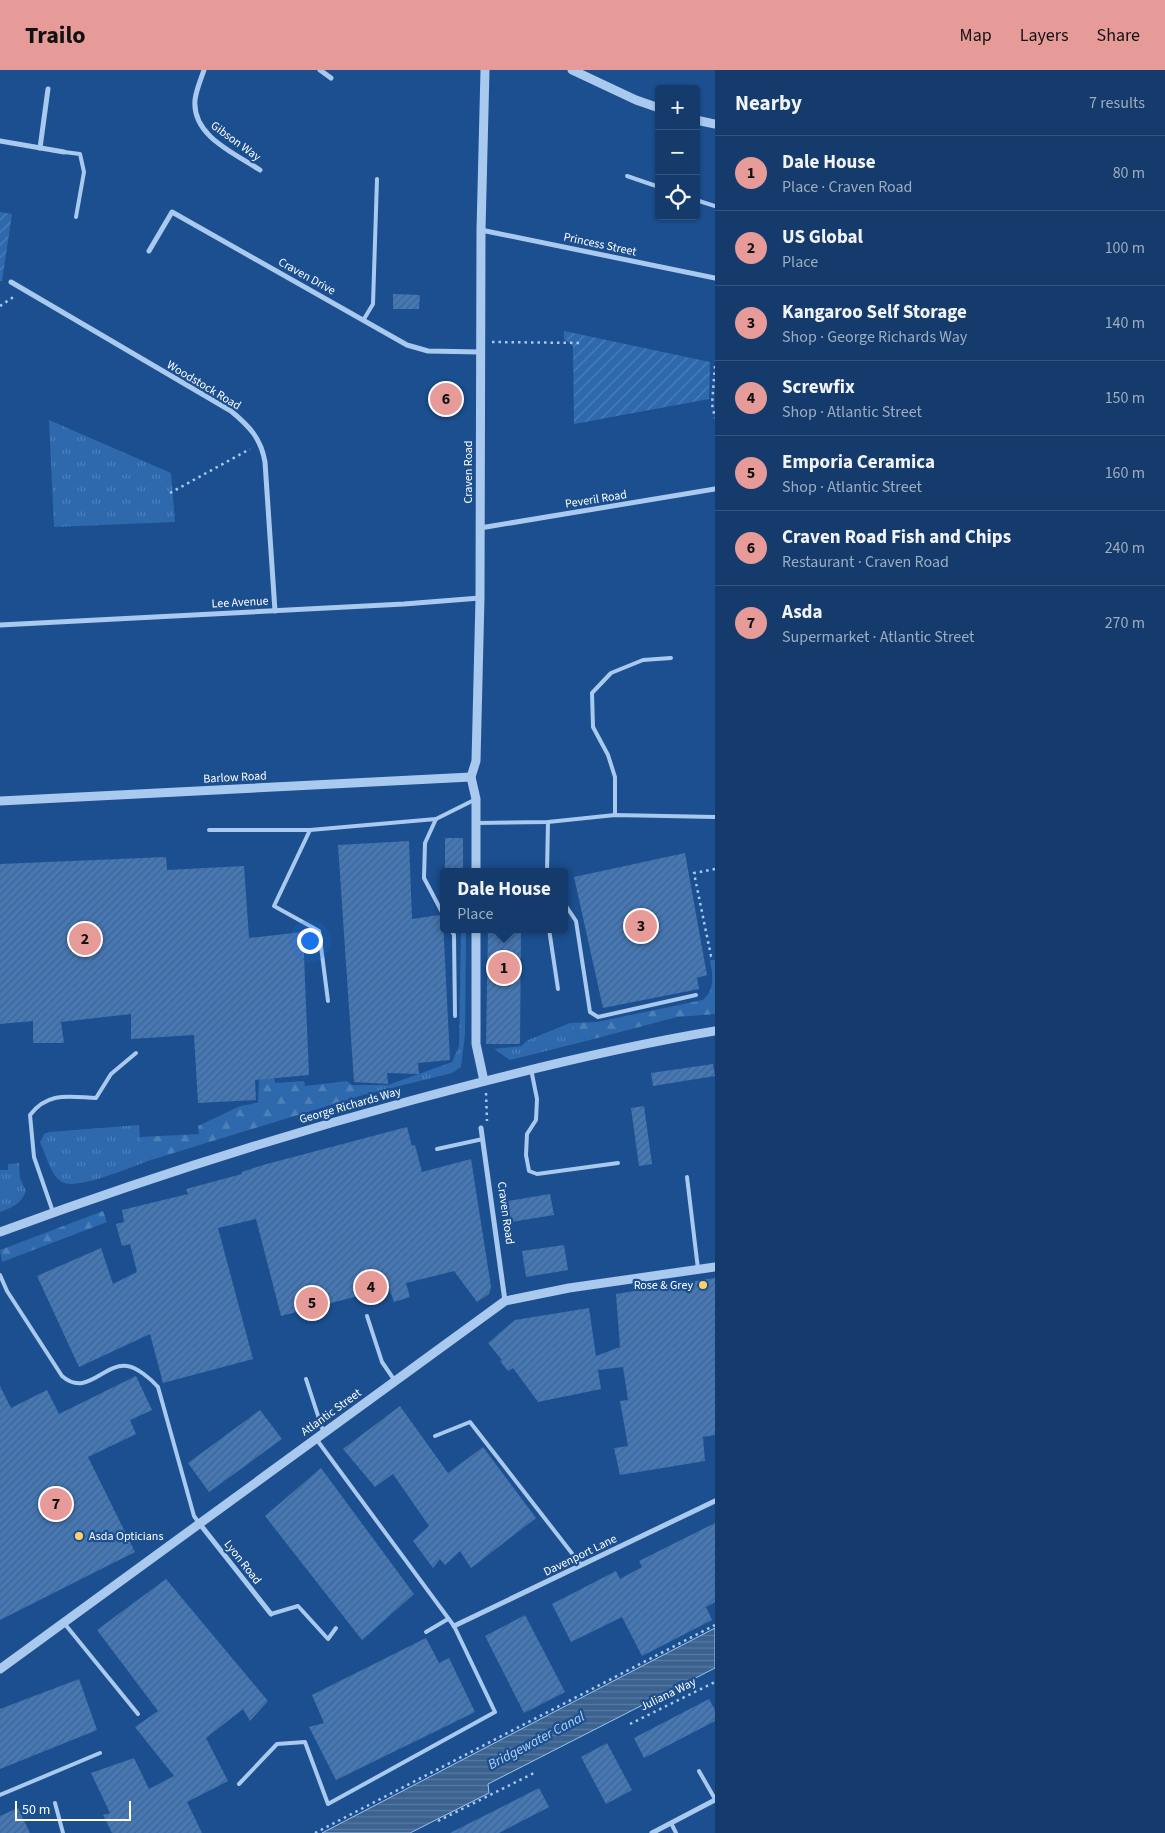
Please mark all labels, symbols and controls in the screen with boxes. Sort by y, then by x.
text: Trailo [25,18,86,53]
text: Map [960,23,992,48]
text: Layers [1020,23,1069,48]
text: Share [1097,23,1140,48]
map controls [655,85,700,220]
button: + [655,85,700,130]
text: Nearby [735,88,802,118]
text: 7 results [1089,92,1145,114]
street label: Gibson Way [207,117,265,166]
button: − [655,130,700,175]
text: Dale House [782,149,876,176]
text: 1 [747,162,755,184]
text: 80 m [1113,162,1145,184]
button: locate [655,175,700,220]
text: Place · Craven Road [782,176,913,198]
text: US Global [782,224,863,251]
street label: Princess Street [562,228,638,261]
text: 2 [747,237,755,259]
text: 100 m [1105,237,1145,259]
text: Place [782,251,818,273]
street label: Craven Drive [275,254,339,299]
text: Kangaroo Self Storage [782,299,967,326]
text: 3 [747,312,755,334]
text: 140 m [1105,312,1145,334]
text: Shop · George Richards Way [782,326,967,348]
street label: Woodstock Road [163,357,244,414]
text: Screwfix [782,374,855,401]
pin: 6 [430,380,462,418]
text: 4 [747,387,755,409]
text: 150 m [1105,387,1145,409]
text: Shop · Atlantic Street [782,401,922,423]
street label: Craven Road [460,440,477,504]
text: Emporia Ceramica [782,449,935,476]
text: 5 [747,462,755,484]
text: 160 m [1105,462,1145,484]
text: Shop · Atlantic Street [782,476,922,498]
street label: Peveril Road [564,486,628,513]
text: Craven Road Fish and Chips [782,524,1011,551]
text: 6 [747,537,755,559]
text: 240 m [1105,537,1145,559]
text: Restaurant · Craven Road [782,551,949,573]
street label: Lee Avenue [211,593,269,612]
text: Asda [782,599,822,626]
text: 7 [747,612,755,634]
text: 270 m [1105,612,1145,634]
text: Supermarket · Atlantic Street [782,626,974,648]
street label: Barlow Road [203,767,267,788]
popup [440,868,568,933]
text: Dale House [457,876,551,903]
text: Place [457,903,493,925]
pin: 3 [625,907,657,945]
pin: 2 [69,920,101,958]
your location [297,928,323,954]
pin: 1 [488,949,520,987]
street label: George Richards Way [297,1083,403,1128]
street label: Craven Road [493,1181,518,1245]
pin: 4 [355,1268,387,1306]
place label: Rose & Grey [634,1277,693,1294]
marker: Rose & Grey [697,1279,709,1291]
pin: 5 [296,1284,328,1322]
street label: Atlantic Street [298,1385,365,1440]
pin: 7 [40,1485,72,1523]
place label: Asda Opticians [89,1528,163,1545]
marker: Asda Opticians [73,1530,85,1542]
street label: Davenport Lane [541,1530,620,1581]
street label: Lyon Road [220,1537,265,1588]
street label: Juliana Way [637,1673,699,1715]
water label: Bridgewater Canal [485,1707,589,1775]
scale bar [15,1798,131,1821]
text: 50 m [22,1800,50,1820]

